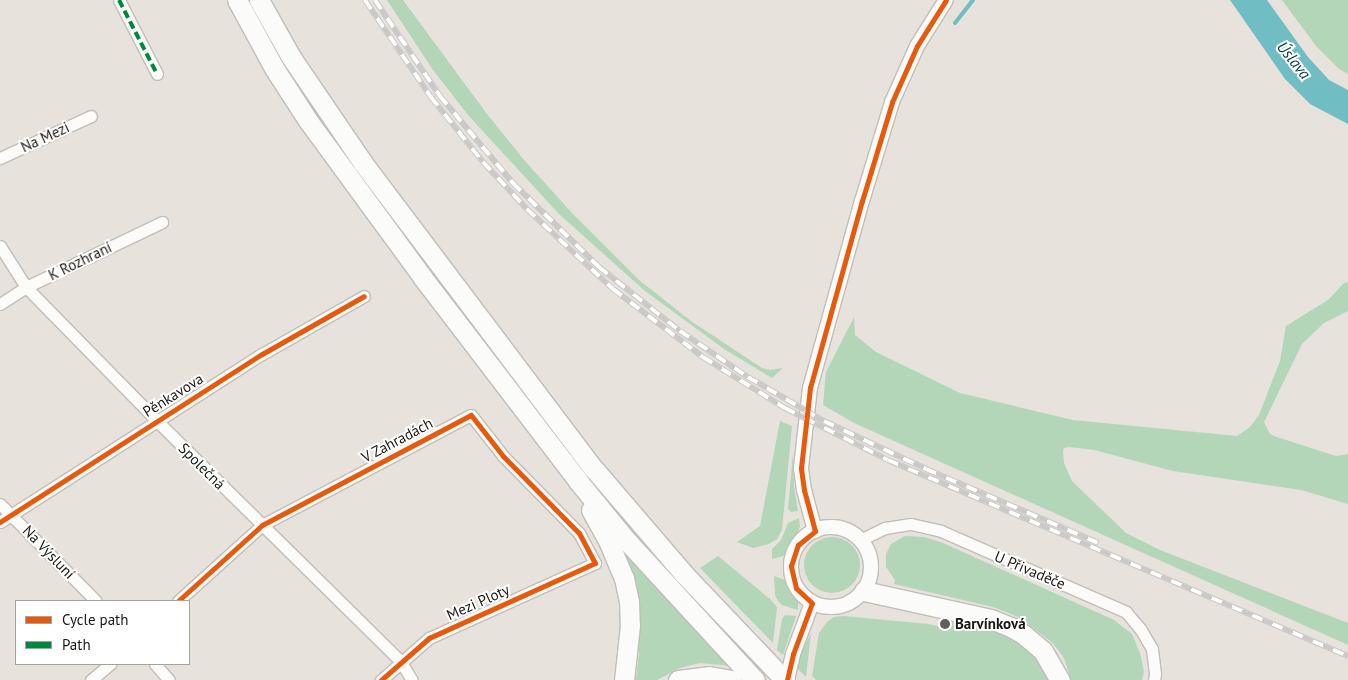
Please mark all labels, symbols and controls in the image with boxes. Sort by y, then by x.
water label: Úslava [1273,37,1315,83]
street label: Na Mezi [18,118,72,156]
street label: K Rozhraní [45,238,115,284]
street label: Pěnkavova [139,369,207,421]
street label: V Zahradách [358,414,436,466]
street label: Společná [175,439,229,493]
street label: Na Výsluní [19,521,79,583]
street label: U Přivaděče [992,547,1068,593]
street label: Mezi Ploty [444,580,512,624]
legend [15,600,190,665]
text: Cycle path [62,610,128,629]
place label: Barvínková [955,615,1026,633]
marker: Barvínková [939,618,951,630]
text: Path [62,635,91,654]

